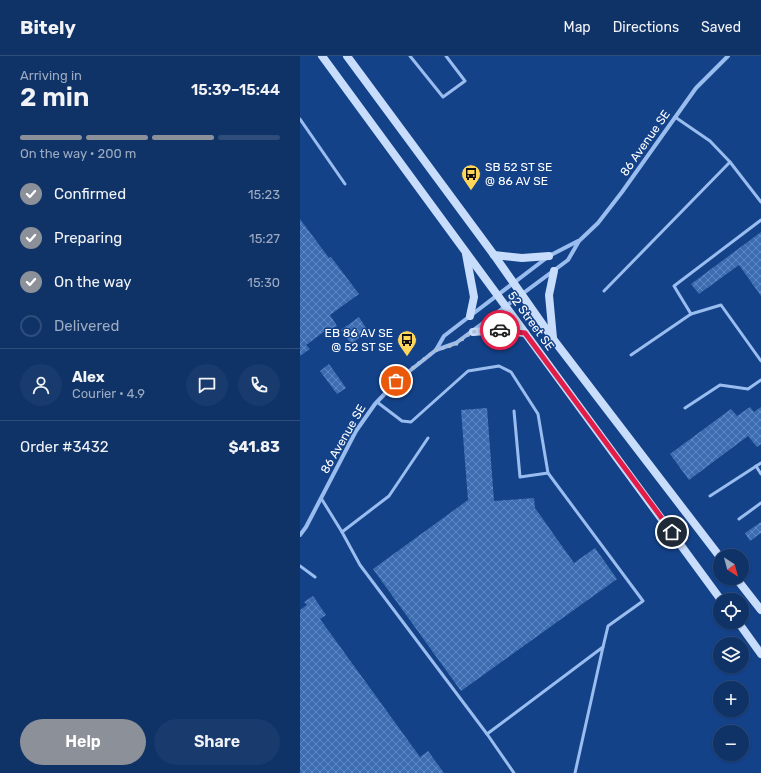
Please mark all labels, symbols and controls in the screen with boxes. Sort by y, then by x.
text: Bitely [20,16,76,39]
text: Map [564,19,591,36]
text: Directions [613,19,679,36]
text: Saved [701,19,741,36]
text: Arriving in [20,68,82,83]
text: 15:39–15:44 [191,81,280,99]
text: 2 min [20,82,89,113]
street label: 86 Avenue SE [617,107,673,179]
text: On the way · 200 m [20,146,136,161]
place label: SB 52 ST SE @ 86 AV SE [485,160,552,188]
bus stop icon: SB 52 ST SE @ 86 AV SE [460,163,482,191]
icon: check [20,183,42,205]
text: Confirmed [54,185,126,203]
text: 15:23 [248,187,280,202]
icon: check [20,227,42,249]
text: Preparing [54,229,122,247]
text: 15:27 [249,231,280,246]
icon: check [20,271,42,293]
text: On the way [54,273,132,291]
text: 15:30 [247,275,280,290]
street label: 52 Street SE [505,289,557,353]
courier [480,310,520,350]
text: Delivered [54,317,119,335]
icon: car [489,319,511,341]
place label: EB 86 AV SE @ 52 ST SE [325,326,393,354]
bus stop icon: EB 86 AV SE @ 52 ST SE [396,329,418,357]
button: person [20,364,62,406]
button: chat [186,364,228,406]
button: phone [238,364,280,406]
pin [379,364,413,398]
text: Alex [72,368,105,386]
icon: bag [385,370,407,392]
text: Courier · 4.9 [72,386,145,401]
street label: 86 Avenue SE [318,402,368,476]
text: Order #3432 [20,438,109,456]
text: $41.83 [228,438,280,456]
pin [655,515,689,549]
icon: home [661,521,683,543]
north arrow [713,549,749,585]
map controls [713,549,749,761]
button: locate [713,593,749,629]
button: layers [713,637,749,673]
button: + [713,681,749,717]
button: Help [20,719,146,765]
button: Share [154,719,280,765]
button: − [713,725,749,761]

